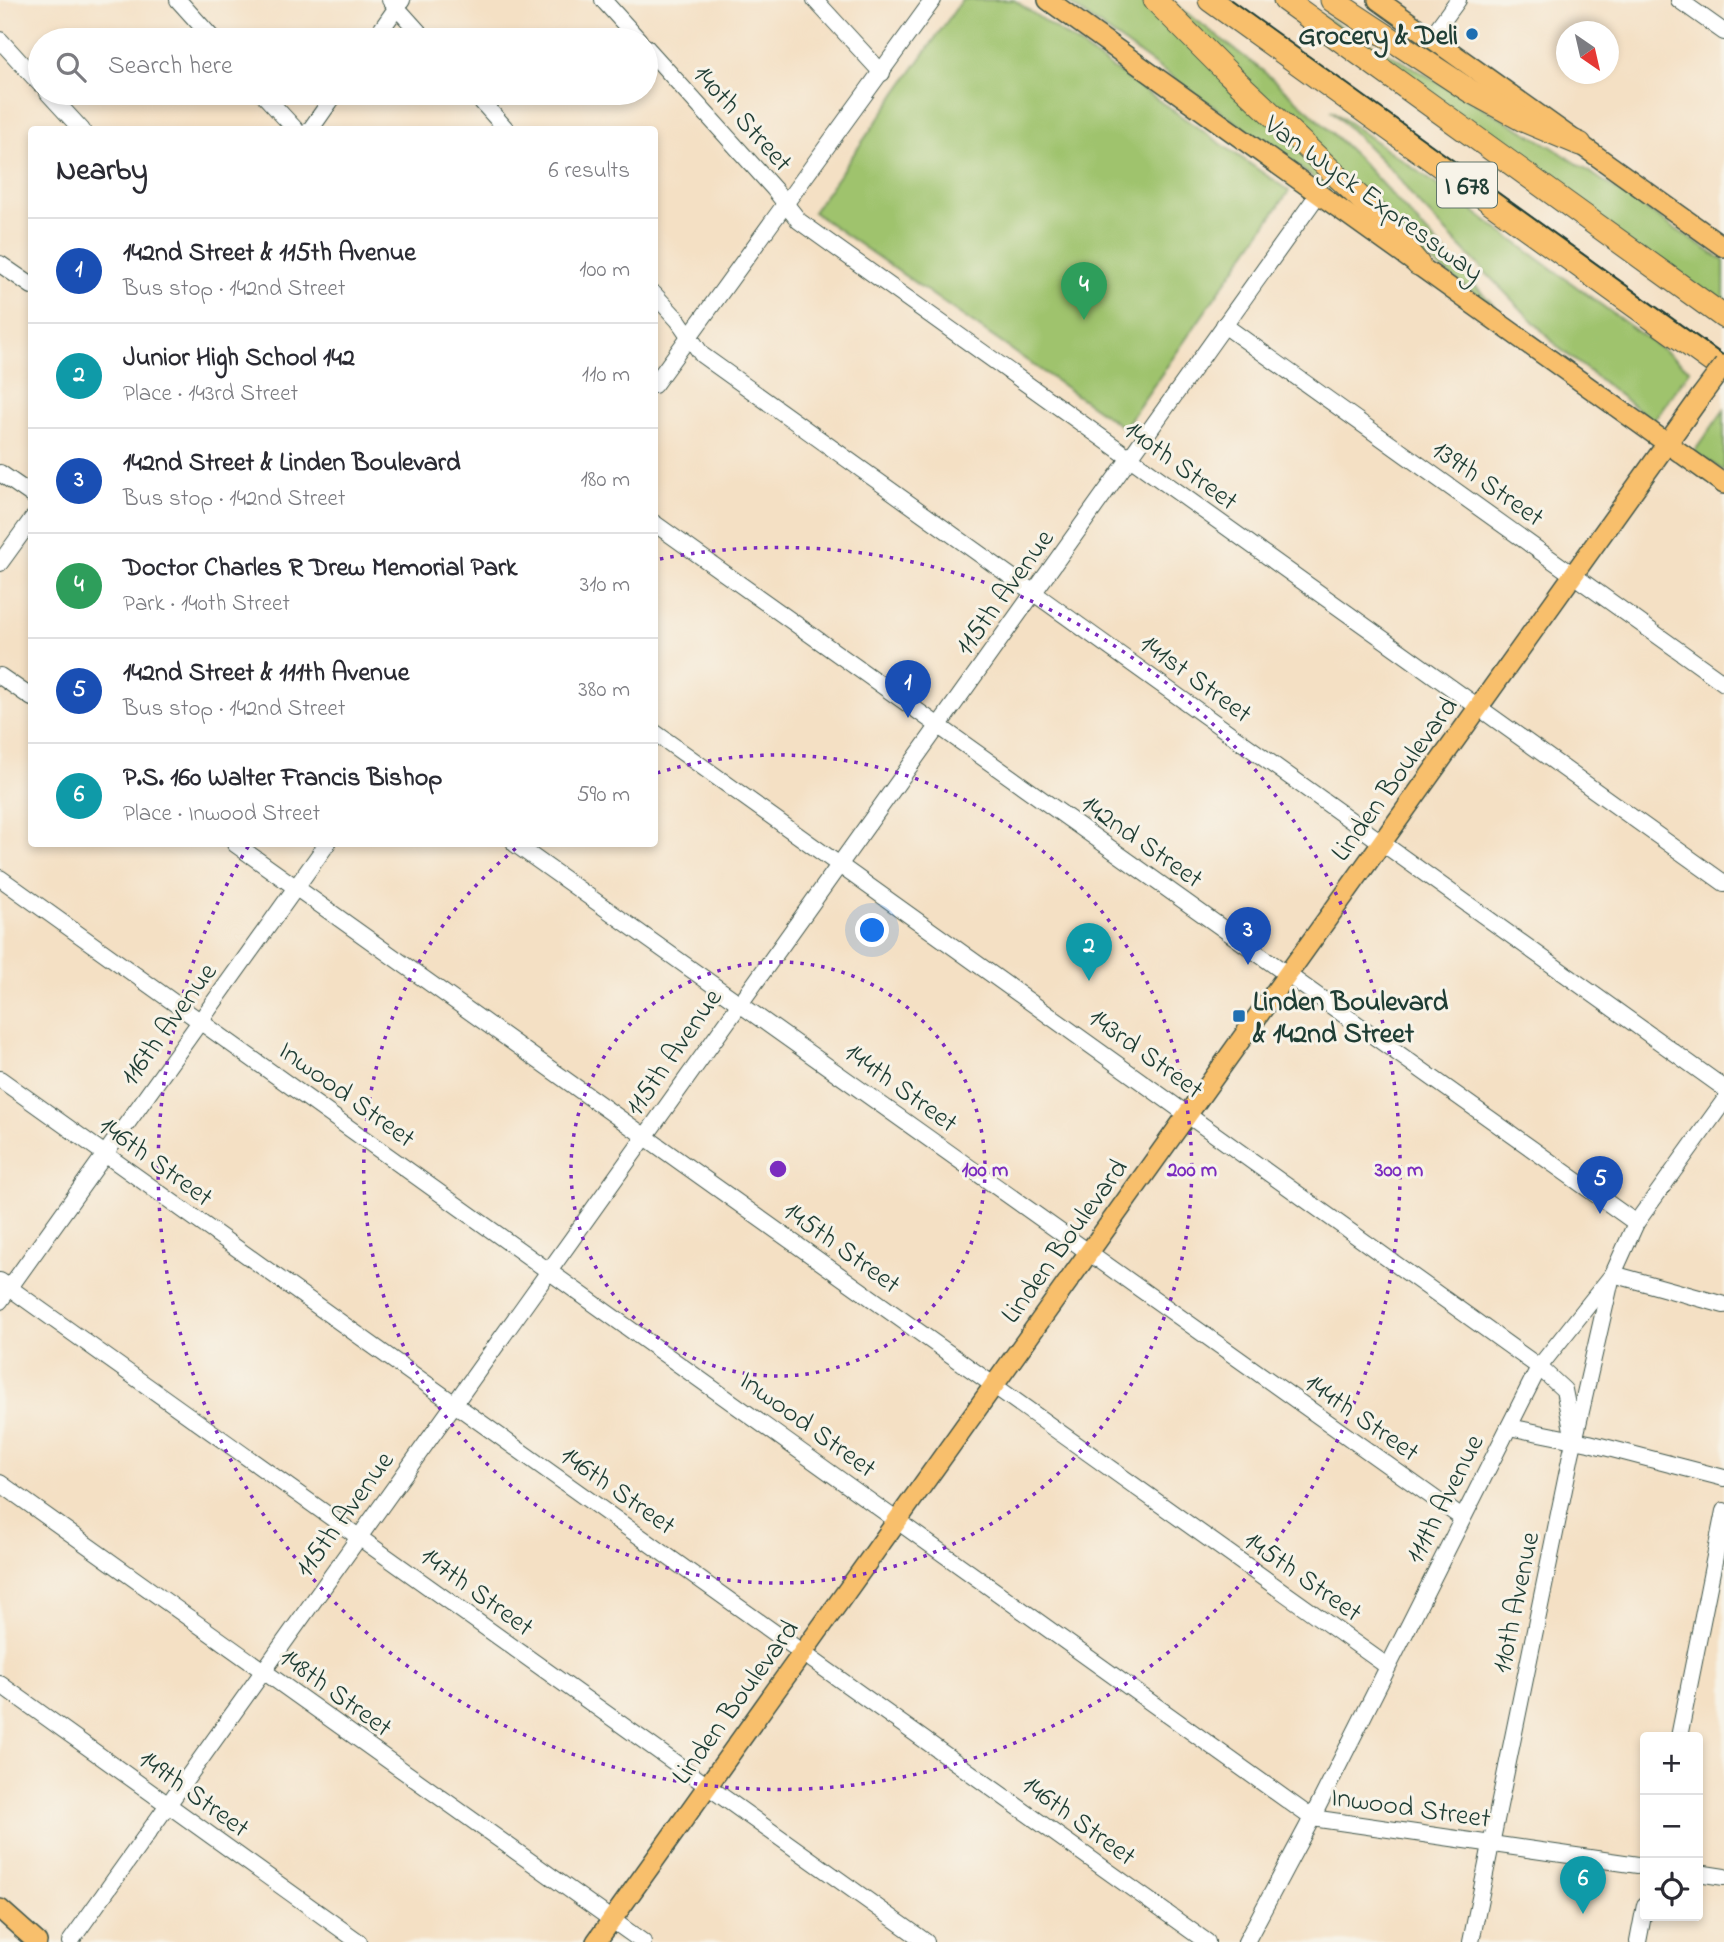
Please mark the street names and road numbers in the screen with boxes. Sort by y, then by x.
street label: 140th Street [682,56,801,182]
street label: Van Wyck Expressway [1254,106,1491,294]
road number: I 678 [1437,162,1497,208]
street label: 140th Street [1114,411,1246,522]
street label: 139th Street [1422,431,1552,539]
street label: 115th Avenue [946,521,1066,665]
street label: 141st Street [1130,625,1260,735]
street label: Linden Boulevard [1322,689,1470,871]
street label: 142nd Street [1071,786,1211,900]
street label: 116th Avenue [111,955,229,1095]
street label: 115th Avenue [616,981,734,1125]
street label: 143rd Street [1079,999,1211,1111]
street label: Inwood Street [269,1032,423,1160]
street label: 144th Street [834,1033,965,1144]
street label: 146th Street [89,1107,221,1219]
street label: Linden Boulevard [992,1151,1140,1333]
street label: 145th Street [774,1192,908,1306]
street label: Inwood Street [730,1362,884,1490]
street label: 144th Street [1295,1364,1427,1474]
street label: 111th Avenue [1396,1427,1496,1571]
street label: 146th Street [551,1437,683,1547]
street label: 115th Avenue [286,1443,406,1587]
street label: 145th Street [1234,1522,1370,1634]
street label: 110th Avenue [1482,1528,1552,1677]
street label: 147th Street [410,1537,541,1648]
street label: Linden Boulevard [663,1612,811,1794]
street label: 148th Street [270,1639,400,1749]
street label: 149th Street [129,1740,257,1849]
street label: 146th Street [1012,1766,1144,1878]
street label: Inwood Street [1328,1778,1493,1841]

